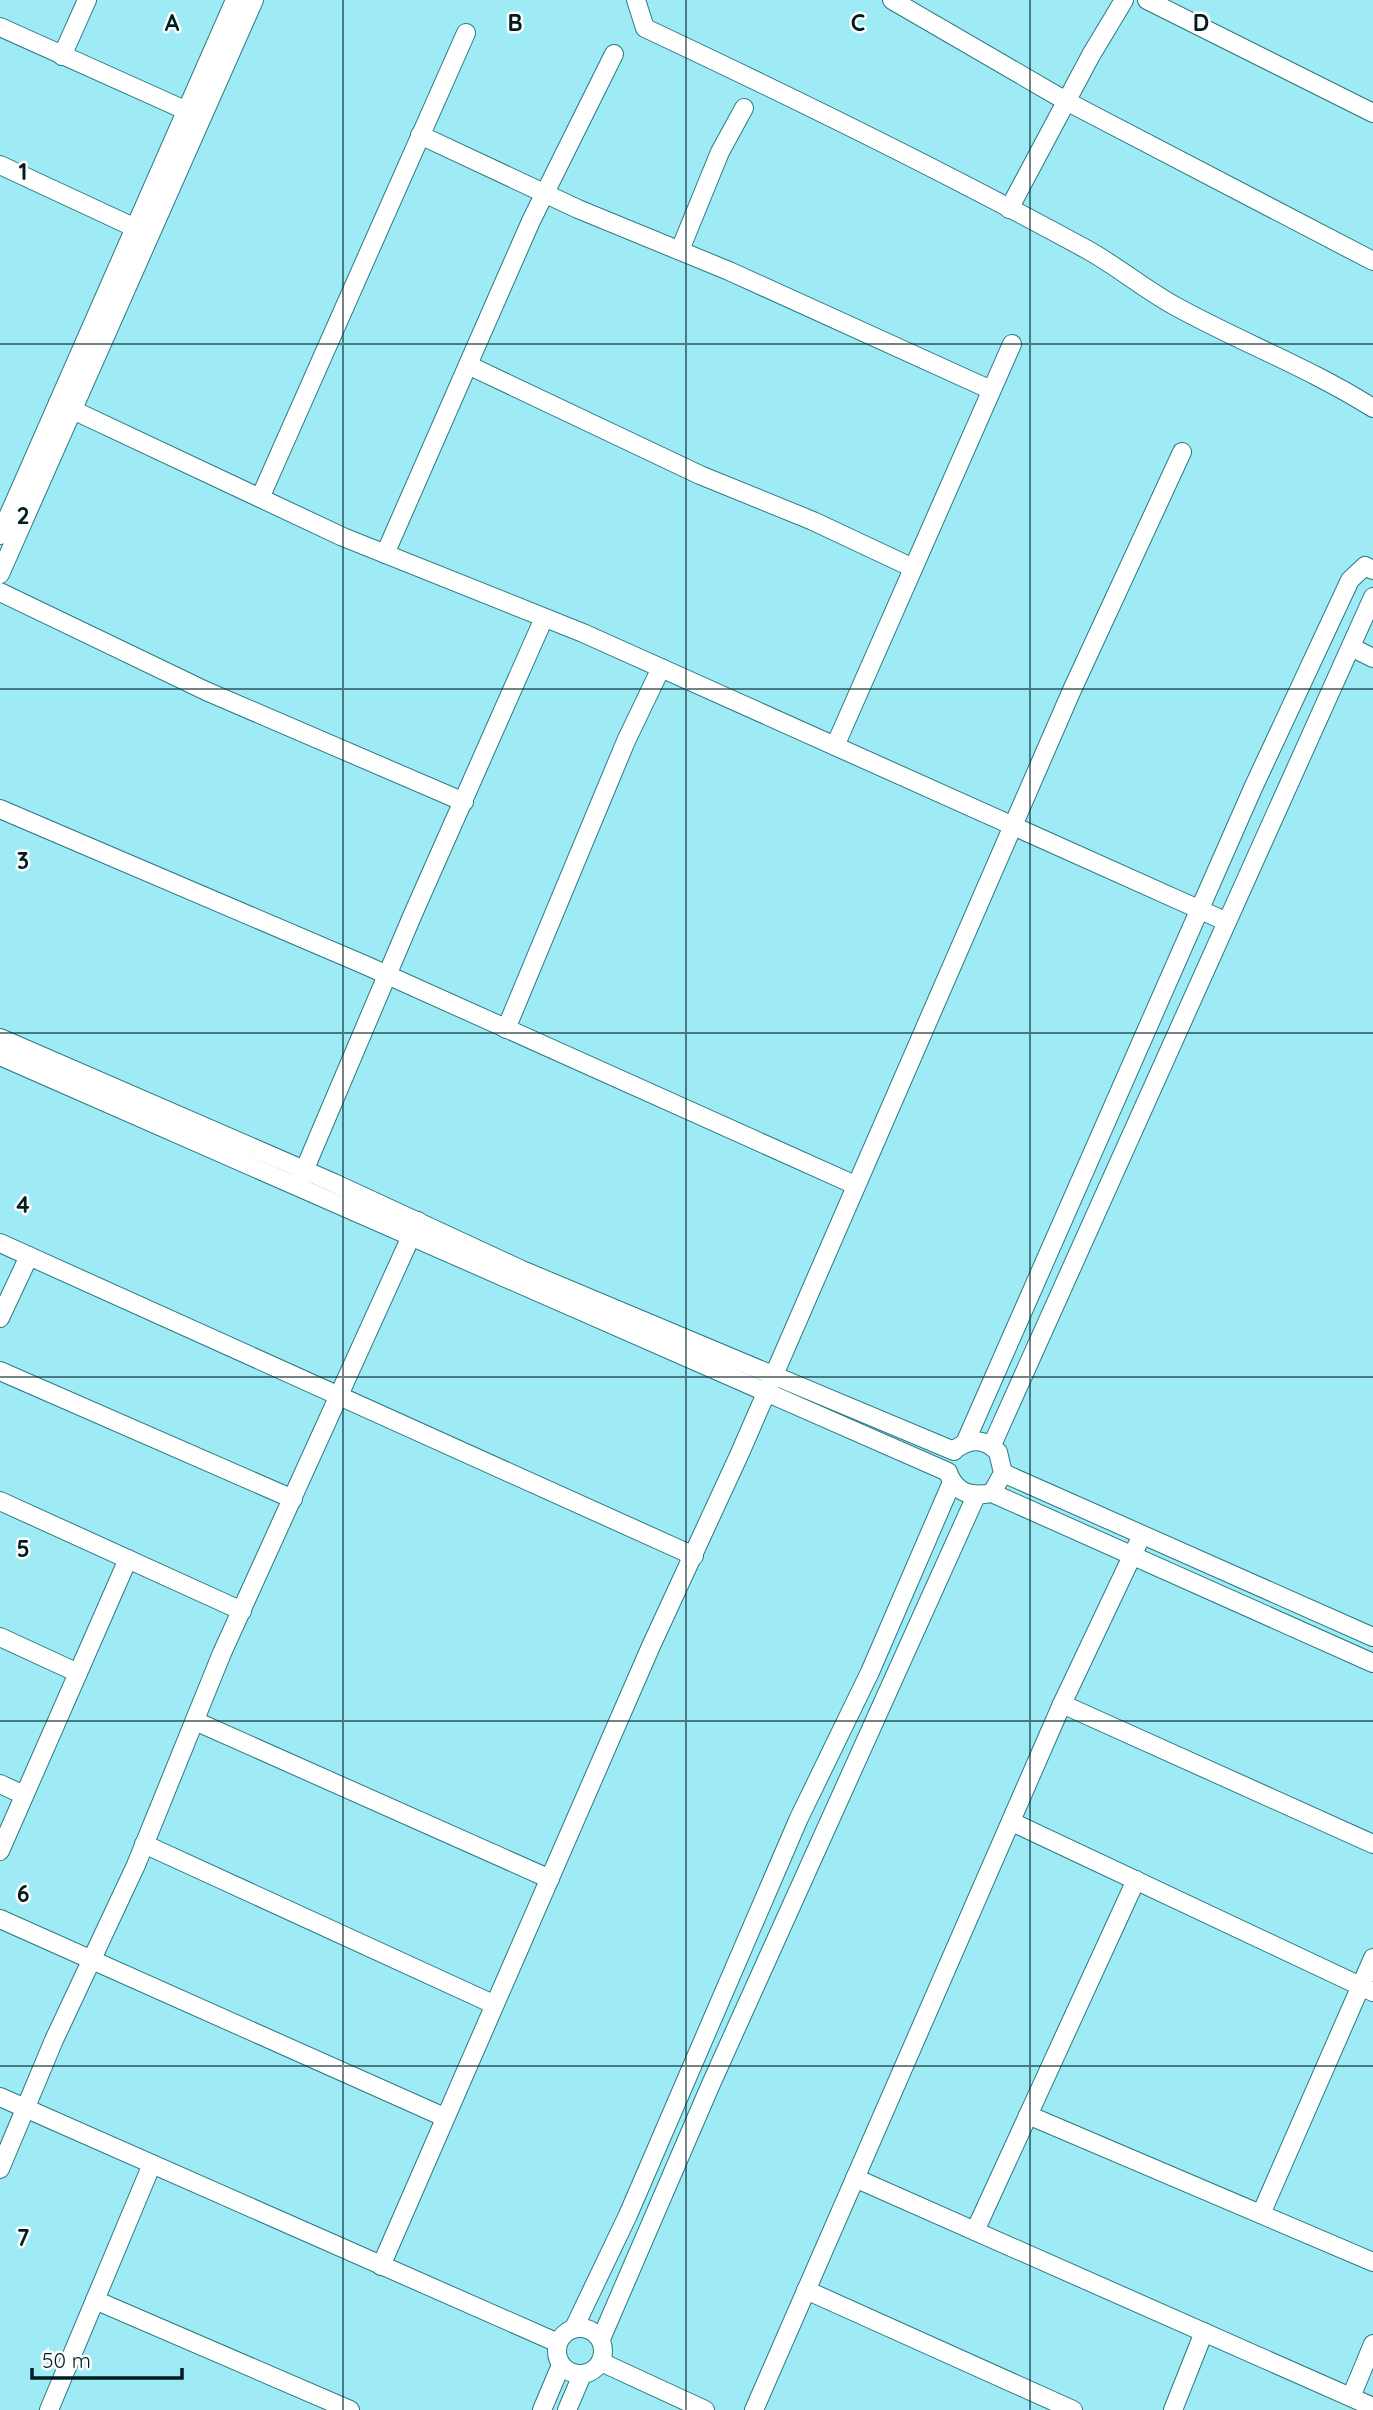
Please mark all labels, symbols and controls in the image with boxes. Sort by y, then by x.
text: A [165,8,180,37]
text: B [507,8,523,37]
text: C [851,8,865,37]
text: D [1193,8,1209,37]
text: 1 [19,157,27,186]
text: 2 [16,501,30,530]
text: 3 [17,846,29,875]
text: 4 [16,1190,30,1219]
text: 5 [16,1534,30,1563]
text: 6 [17,1879,29,1908]
text: 7 [17,2223,30,2252]
scale bar [32,2336,182,2380]
text: 50 m [42,2347,91,2373]

